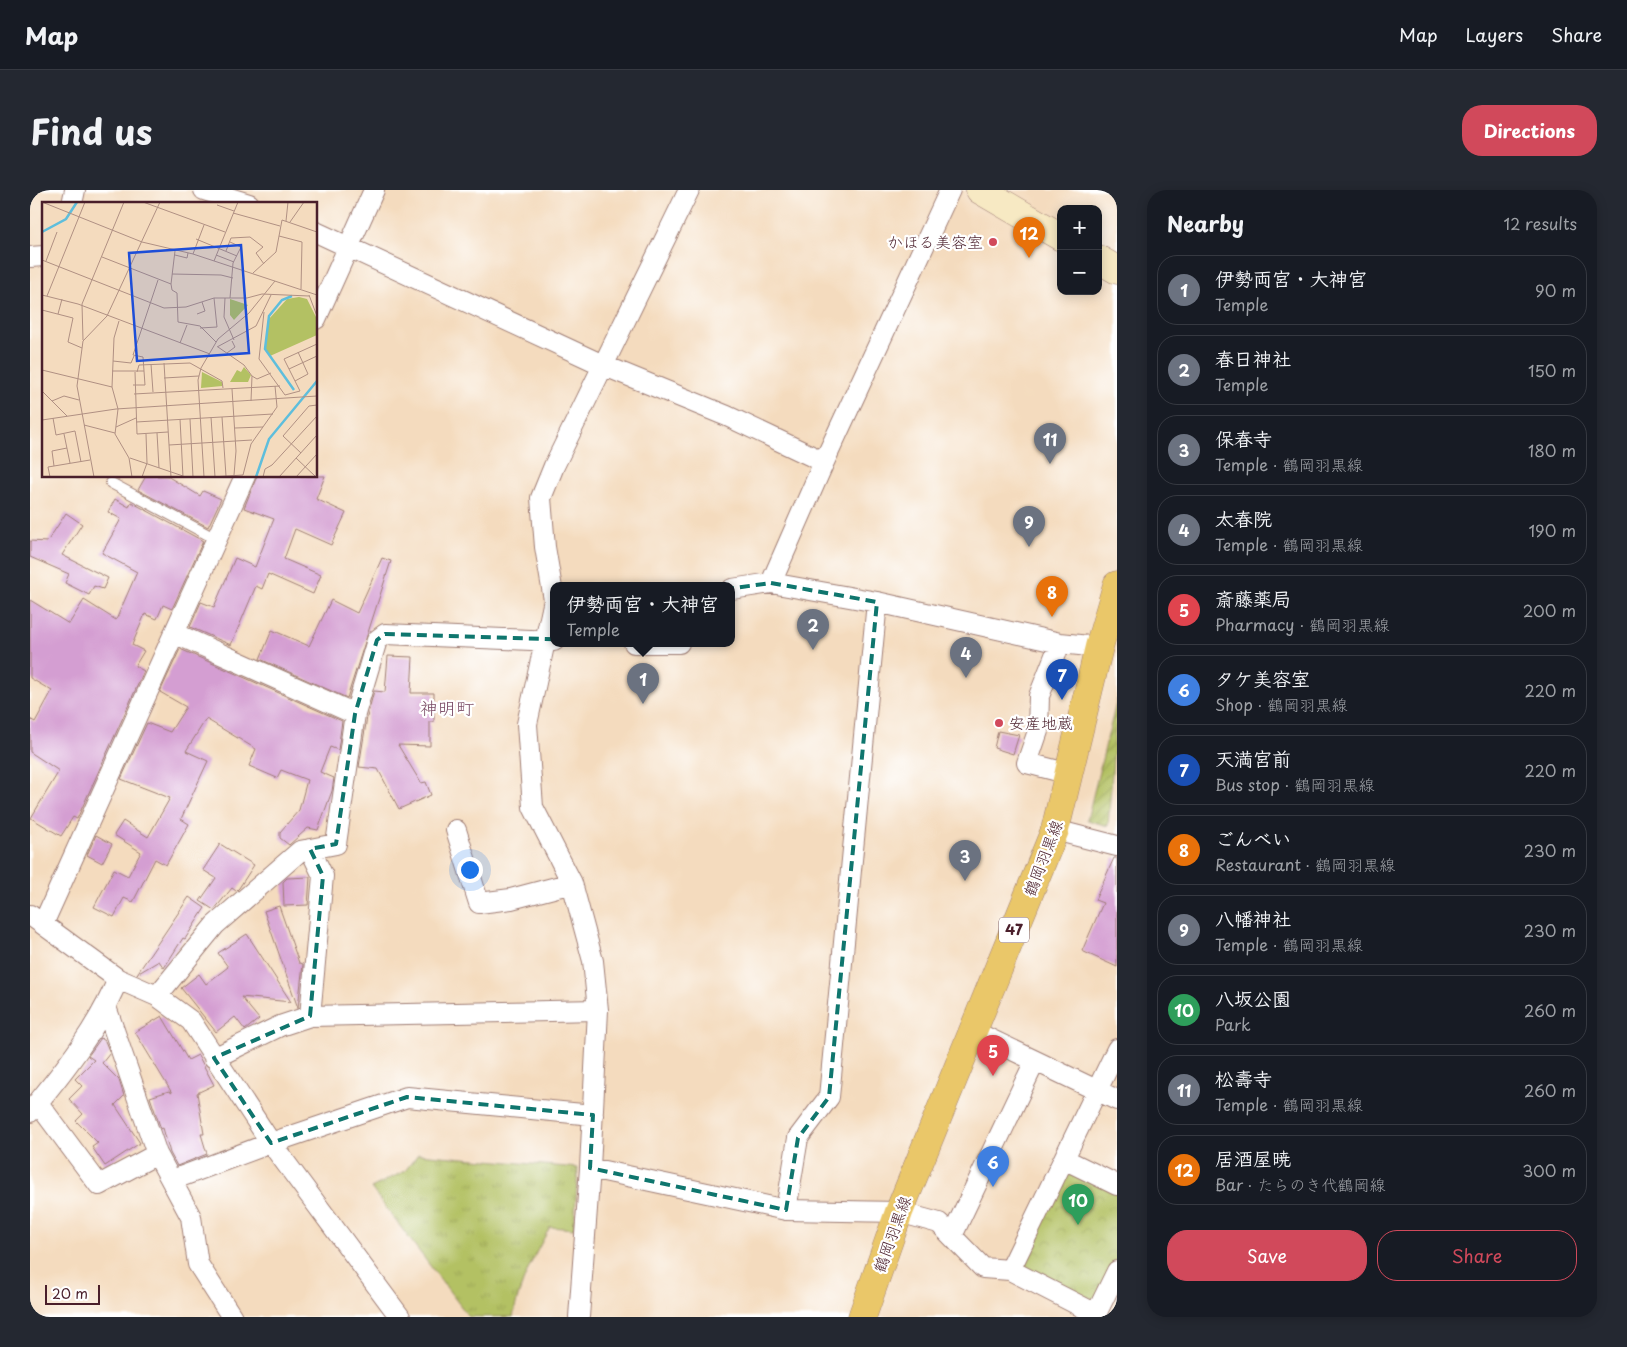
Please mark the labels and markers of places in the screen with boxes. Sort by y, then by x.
pin: 12 [1013,217,1045,258]
place label: かほる美容室 [887,229,983,253]
marker: かほる美容室 [987,236,999,248]
pin: 11 [1034,423,1066,464]
pin: 9 [1013,506,1045,547]
pin: 8 [1036,576,1068,617]
pin: 2 [797,609,829,650]
pin: 4 [950,637,982,678]
pin: 7 [1046,659,1078,700]
pin: 1 [627,663,659,704]
place label: 安産地蔵 [1009,710,1073,734]
marker: 安産地蔵 [993,717,1005,729]
pin: 3 [949,840,981,881]
pin: 5 [977,1035,1009,1076]
pin: 6 [977,1146,1009,1187]
pin: 10 [1062,1184,1094,1225]

